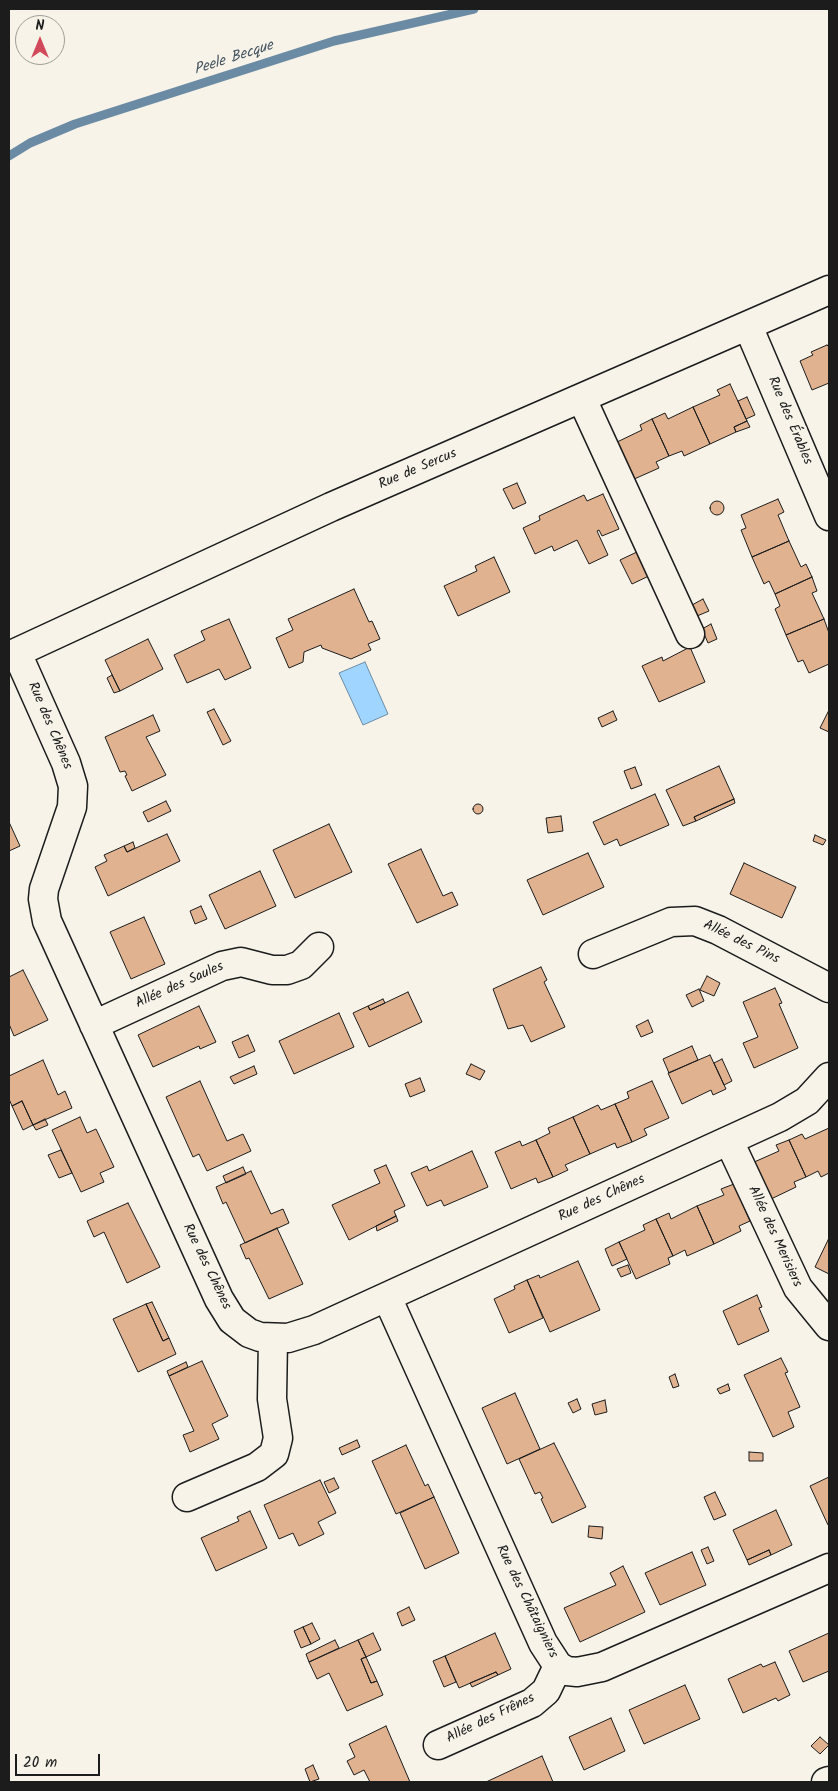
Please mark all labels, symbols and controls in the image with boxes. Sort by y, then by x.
north arrow [15,15,65,65]
text: N [36,15,44,37]
water label: Peele Becque [192,38,276,80]
street label: Rue des Érables [763,374,815,468]
street label: Rue de Sercus [377,446,459,494]
street label: Rue des Chênes [23,680,75,772]
street label: Allée des Pins [700,917,782,969]
street label: Allée des Saules [133,959,227,1013]
street label: Rue des Chênes [556,1172,648,1226]
street label: Allée des Merisiers [743,1184,805,1290]
street label: Rue des Chênes [178,1221,234,1313]
street label: Rue des Châtaigniers [491,1543,561,1661]
street label: Allée des Frênes [444,1690,538,1748]
scale bar [18,1744,102,1776]
text: 20 m [23,1751,57,1775]

